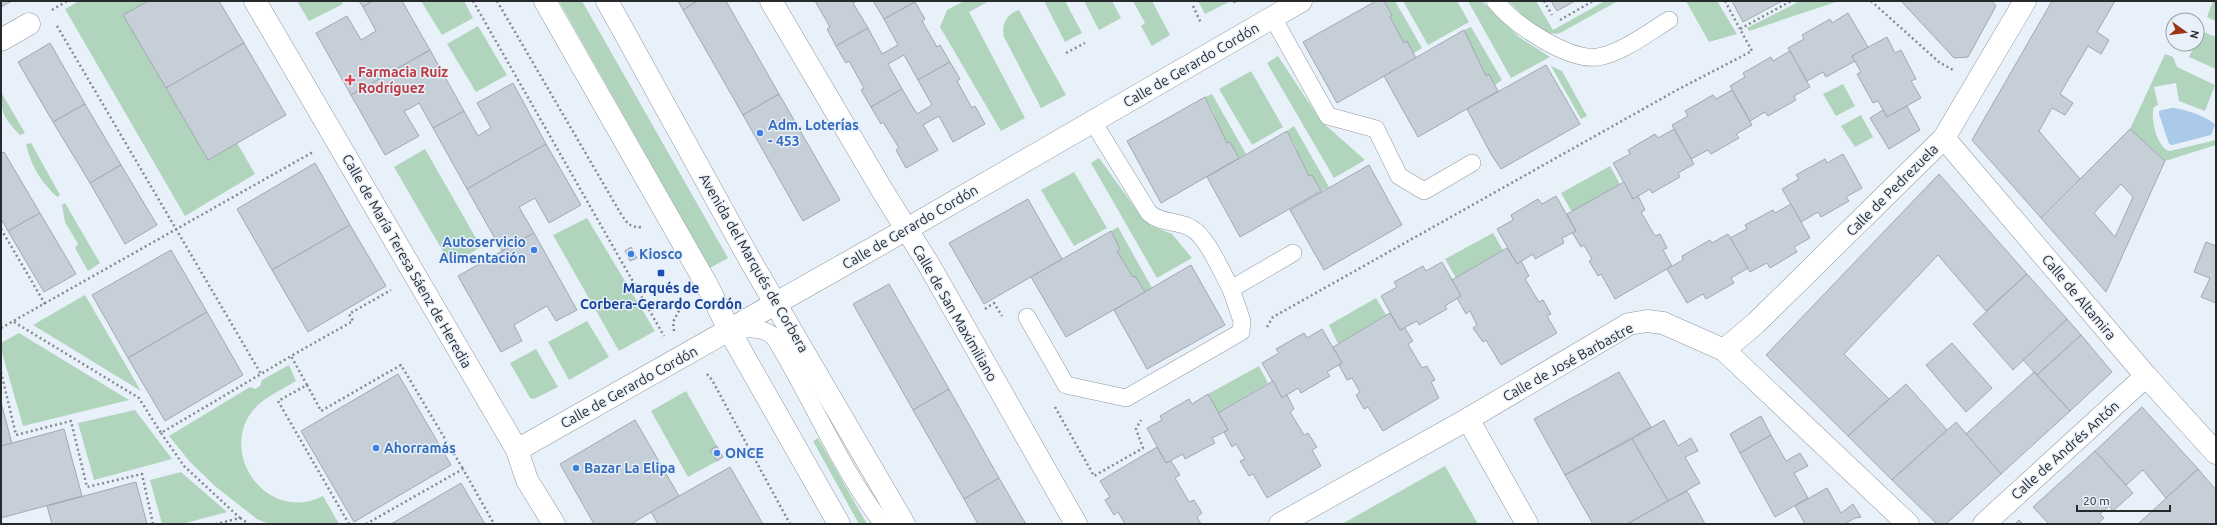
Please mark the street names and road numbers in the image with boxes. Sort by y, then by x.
street label: Calle de Gerardo Cordón [1120,20,1262,110]
street label: Calle de Pedrezuela [1843,141,1941,239]
street label: Calle de María Teresa Sáenz de Heredia [339,151,475,371]
street label: Avenida del Marqués de Corbera [696,171,812,355]
street label: Calle de Gerardo Cordón [839,182,981,272]
street label: Calle de San Maximiliano [909,242,1001,384]
street label: Calle de Altamira [2039,251,2119,343]
street label: Calle de José Barbastre [1500,319,1636,405]
street label: Calle de Gerardo Cordón [558,343,700,431]
street label: Calle de Andrés Antón [2008,397,2122,503]

